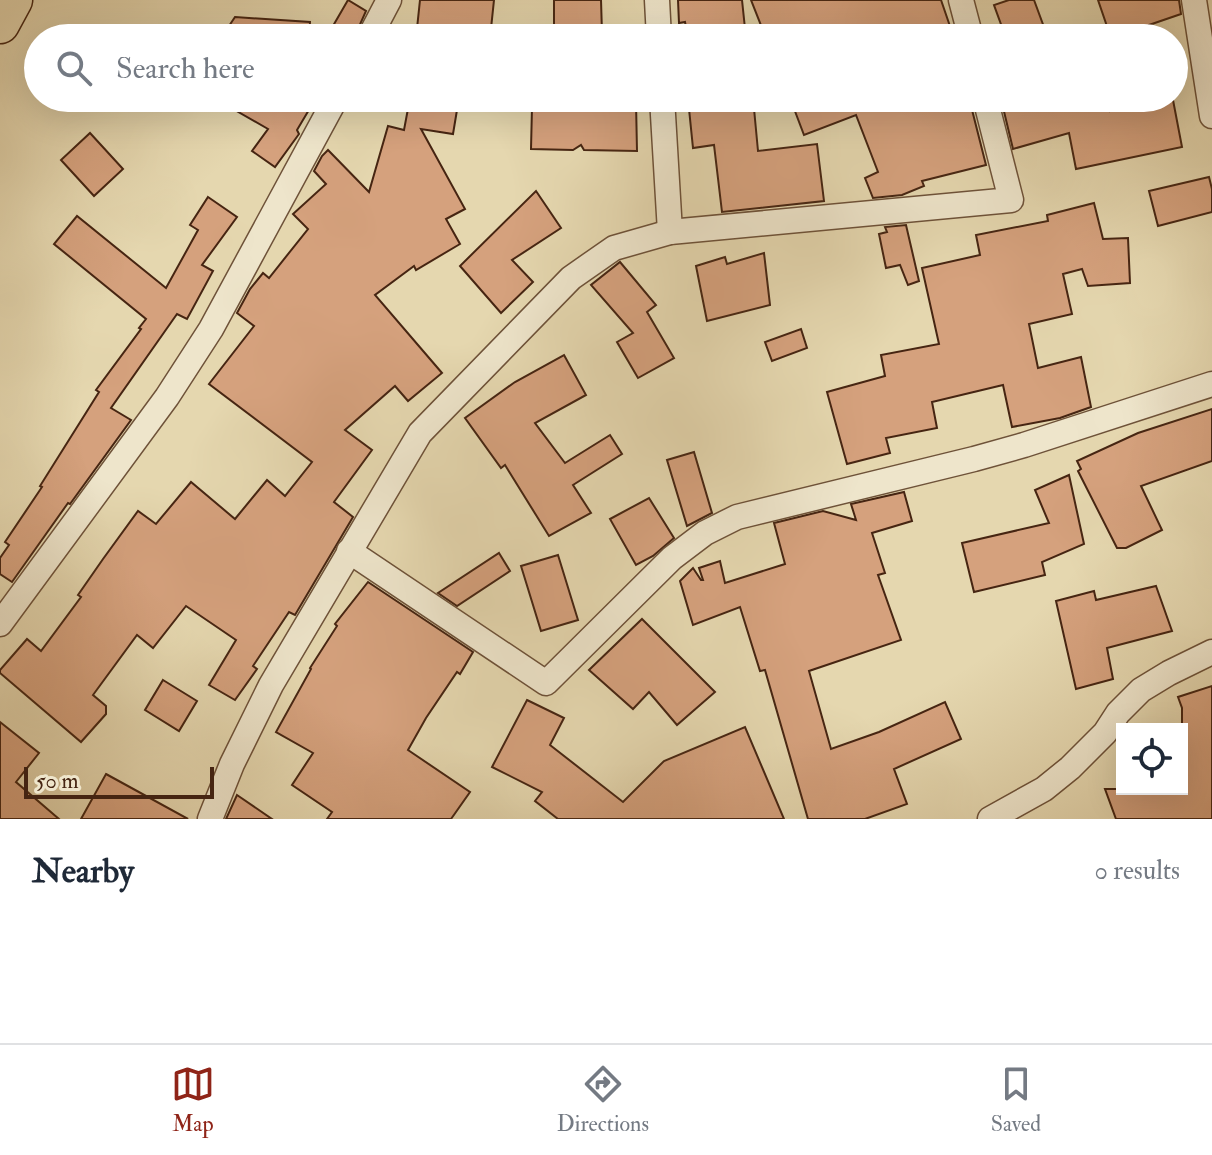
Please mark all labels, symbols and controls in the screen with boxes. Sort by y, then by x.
search box [24,24,1188,112]
icon: search [52,46,96,90]
text: Search here [116,50,255,87]
map controls [1116,723,1188,795]
button: locate [1116,723,1188,795]
scale bar [24,763,214,799]
text: 50 m [36,767,78,795]
text: Nearby [32,850,134,893]
text: 0 results [1095,855,1180,887]
tab: Map [171,1062,215,1138]
tab: Directions [557,1062,649,1138]
tab: Saved [991,1062,1041,1138]

